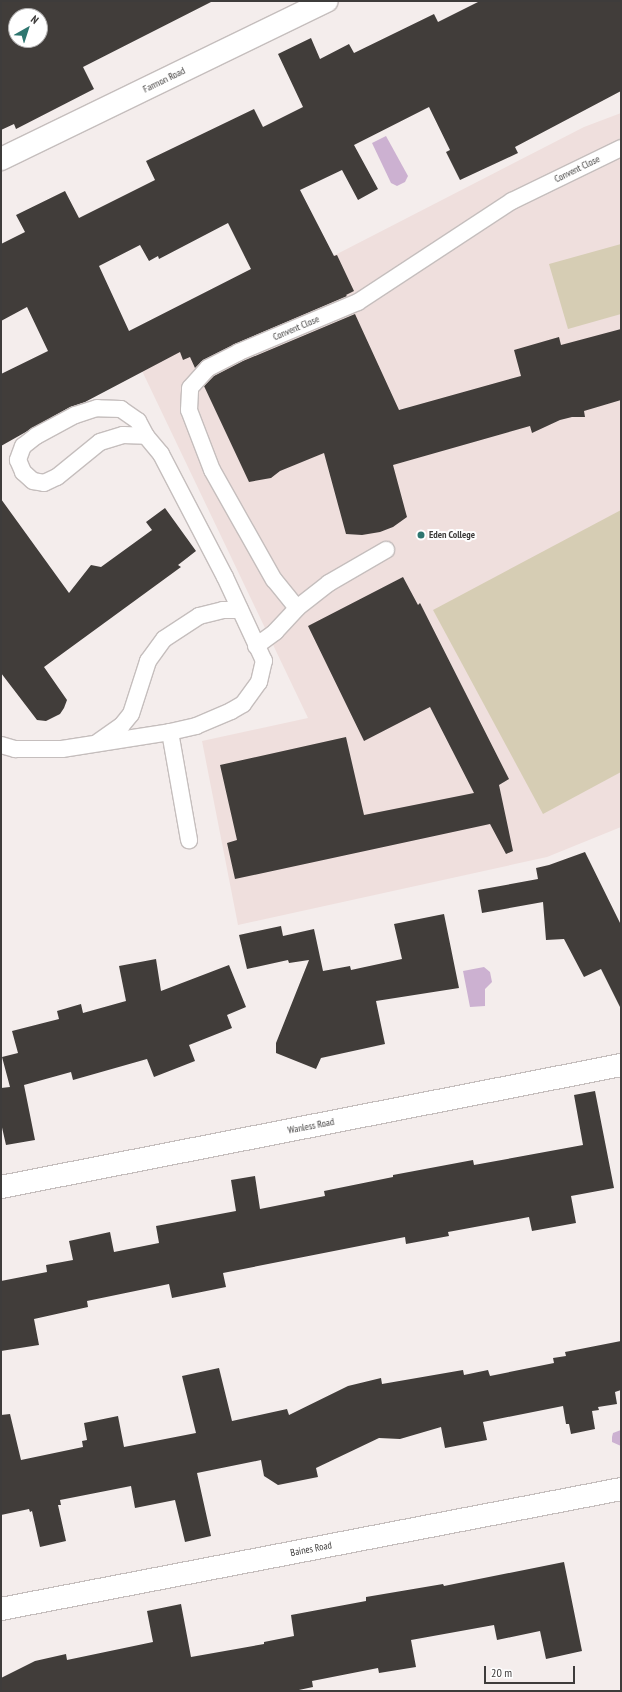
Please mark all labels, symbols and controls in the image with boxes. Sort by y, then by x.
north arrow [8,8,48,48]
text: N [28,12,42,27]
street label: Farmon Road [141,65,187,95]
street label: Convent Close [552,153,602,185]
street label: Convent Close [271,313,321,343]
place label: Eden College [429,529,475,541]
marker: Eden College [416,530,426,540]
street label: Wanless Road [287,1116,335,1136]
street label: Baines Road [289,1539,333,1559]
scale bar [486,1658,577,1684]
text: 20 m [491,1665,512,1680]

